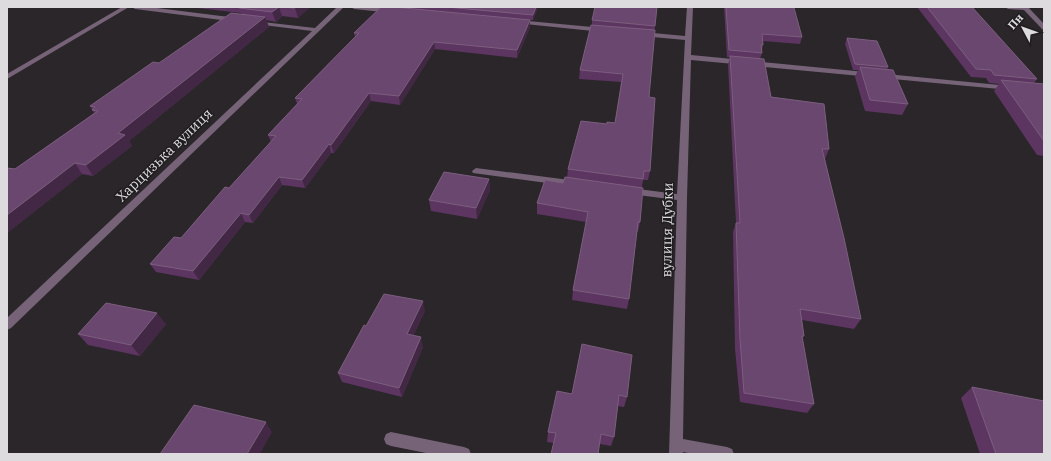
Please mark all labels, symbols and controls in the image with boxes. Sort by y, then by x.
north arrow [1003,8,1043,48]
text: Пн [1005,10,1026,32]
street label: Харцизька вулиця [112,104,216,206]
street label: вулиця Дубки [657,182,677,278]

